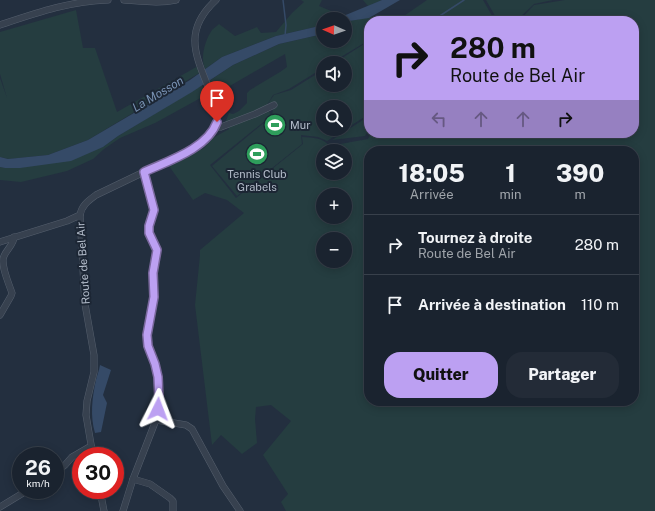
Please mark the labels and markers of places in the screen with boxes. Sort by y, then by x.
pin [200,81,234,122]
sports icon: Mur [262,112,288,138]
place label: Mur [290,119,311,131]
sports icon: Tennis Club Grabels [244,141,270,167]
place label: Tennis Club Grabels [227,168,287,193]

